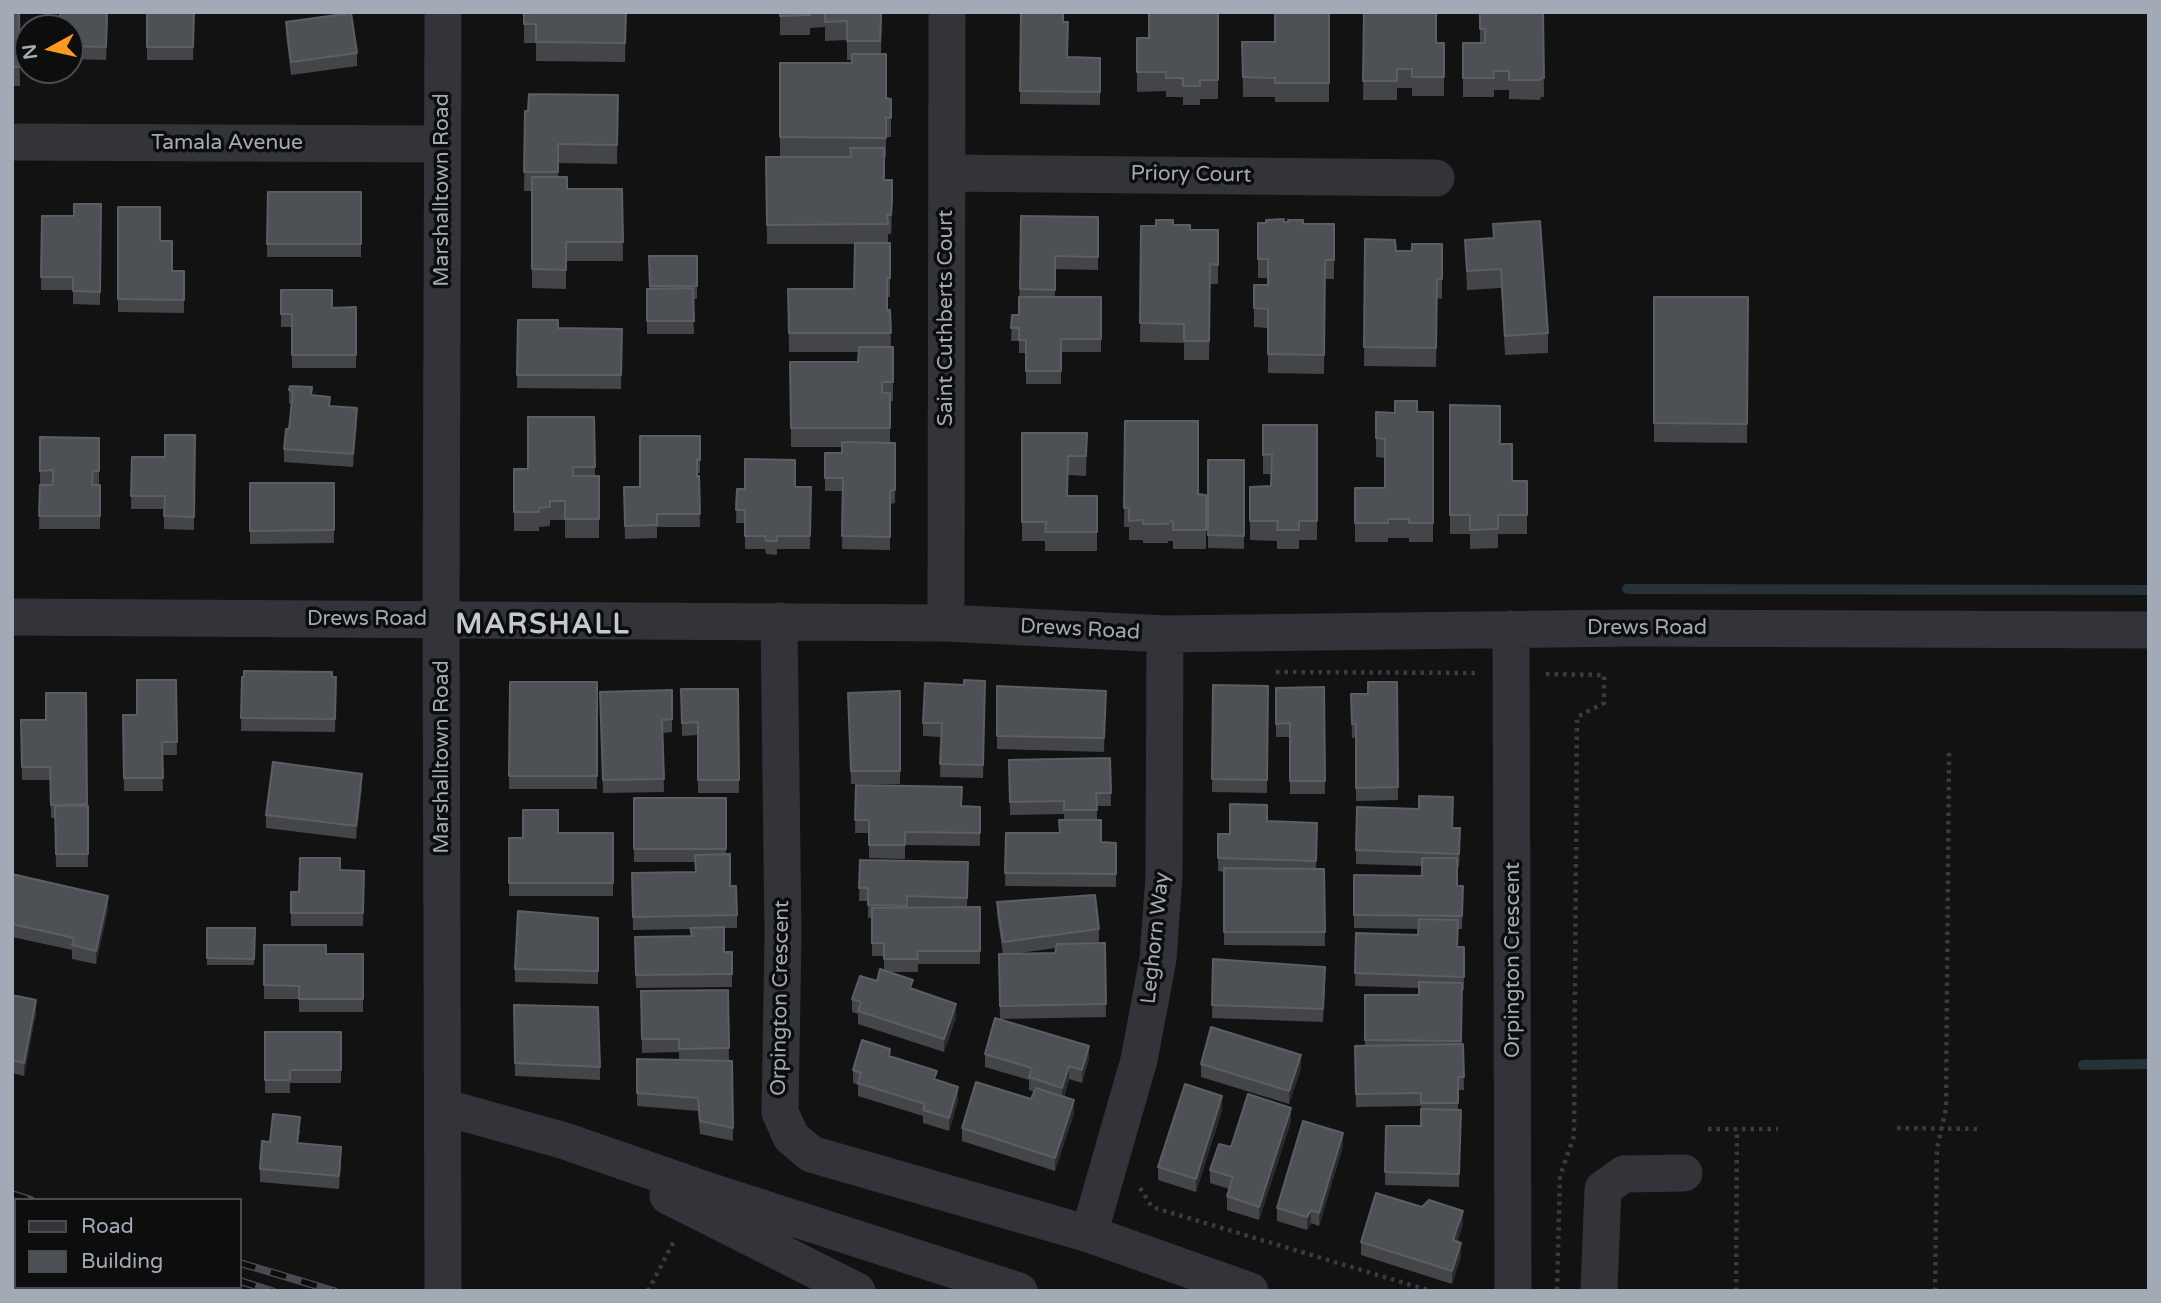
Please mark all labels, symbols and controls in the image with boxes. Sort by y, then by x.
north arrow [14,14,84,84]
text: N [18,43,42,61]
street label: Marshalltown Road [429,93,455,287]
street label: Tamala Avenue [151,130,303,156]
street label: Priory Court [1130,161,1252,189]
street label: Saint Cuthberts Court [933,210,959,426]
street label: Drews Road [307,606,427,632]
district label: MARSHALL [456,609,630,643]
street label: Drews Road [1019,614,1141,646]
street label: Drews Road [1587,615,1707,641]
street label: Marshalltown Road [429,660,455,854]
street label: Orpington Crescent [1500,862,1526,1058]
street label: Leghorn Way [1137,871,1175,1005]
street label: Orpington Crescent [767,900,795,1096]
legend [14,1198,242,1289]
text: Road [81,1214,134,1239]
text: Building [81,1249,163,1274]

